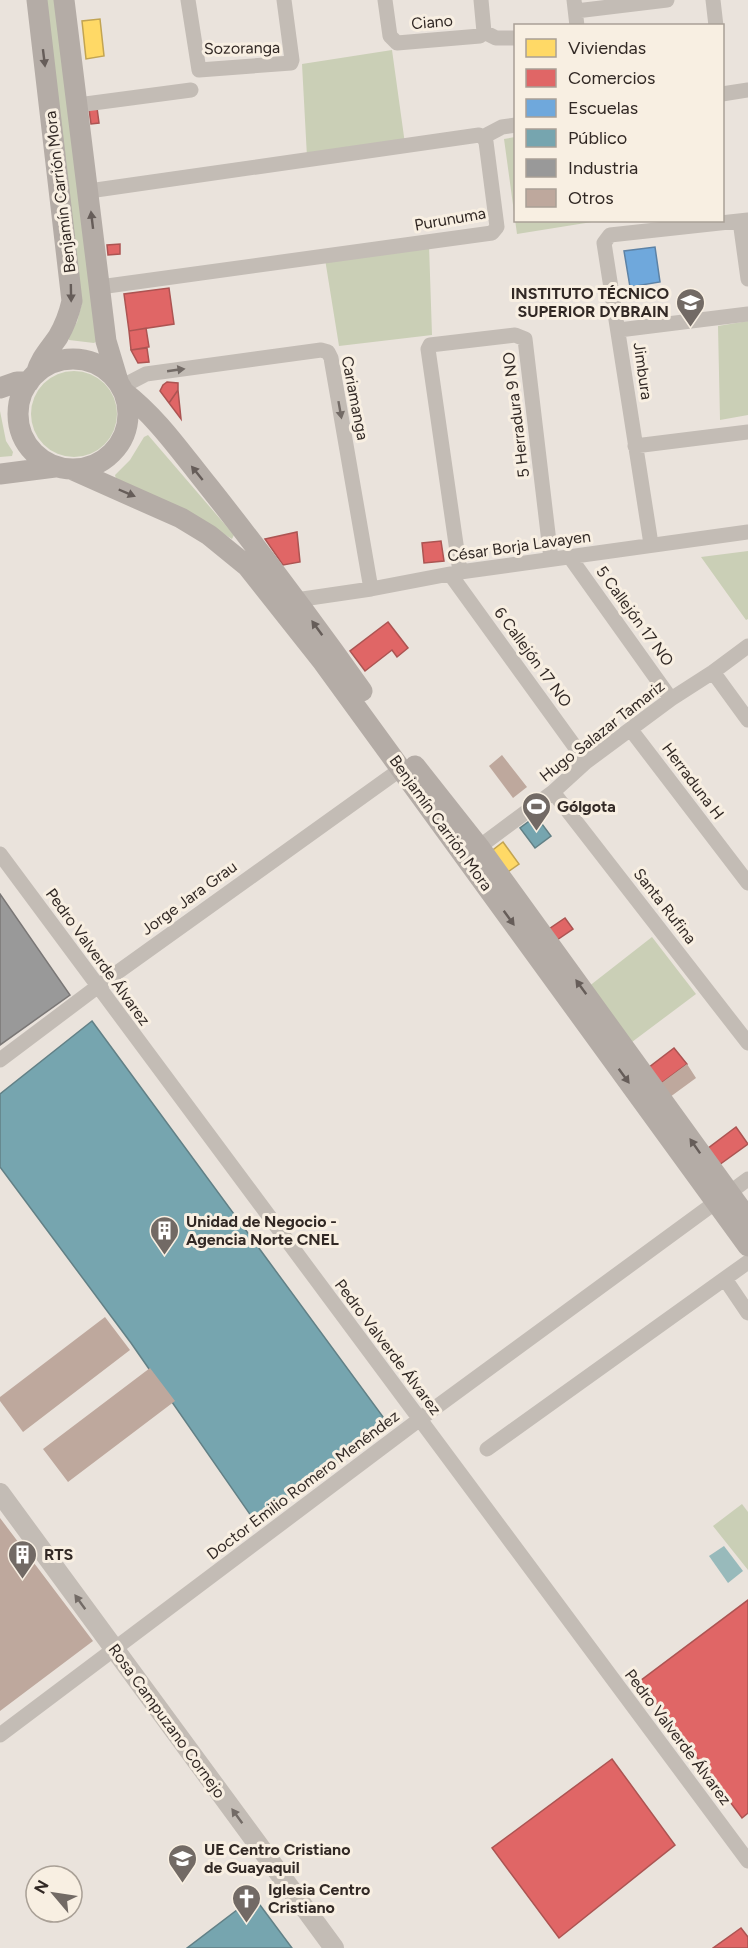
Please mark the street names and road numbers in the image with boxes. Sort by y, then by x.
street label: Ciano [410,11,454,33]
street label: Sozoranga [204,38,280,58]
street label: Benjamín Carrión Mora [41,110,79,274]
street label: Purunuma [413,203,487,235]
street label: Jimbura [630,341,656,401]
street label: 5 Herradura 9 NO [499,351,533,479]
street label: Cariamanga [338,354,372,442]
street label: César Borja Lavayen [446,527,592,565]
street label: 5 Callejón 17 NO [592,562,678,670]
street label: 6 Callejón 17 NO [490,603,576,711]
street label: Hugo Salazar Tamariz [536,676,668,786]
street label: Herraduna H [658,739,728,823]
street label: Benjamín Carrión Mora [385,752,497,894]
street label: Jorge Jara Grau [137,857,241,939]
street label: Santa Rufina [630,864,700,948]
street label: Pedro Valverde Álvarez [42,885,154,1029]
street label: Pedro Valverde Álvarez [331,1275,445,1419]
street label: Doctor Emilio Romero Menéndez [203,1406,403,1564]
street label: Rosa Campuzano Cornejo [105,1640,229,1802]
street label: Pedro Valverde Álvarez [621,1665,735,1809]

